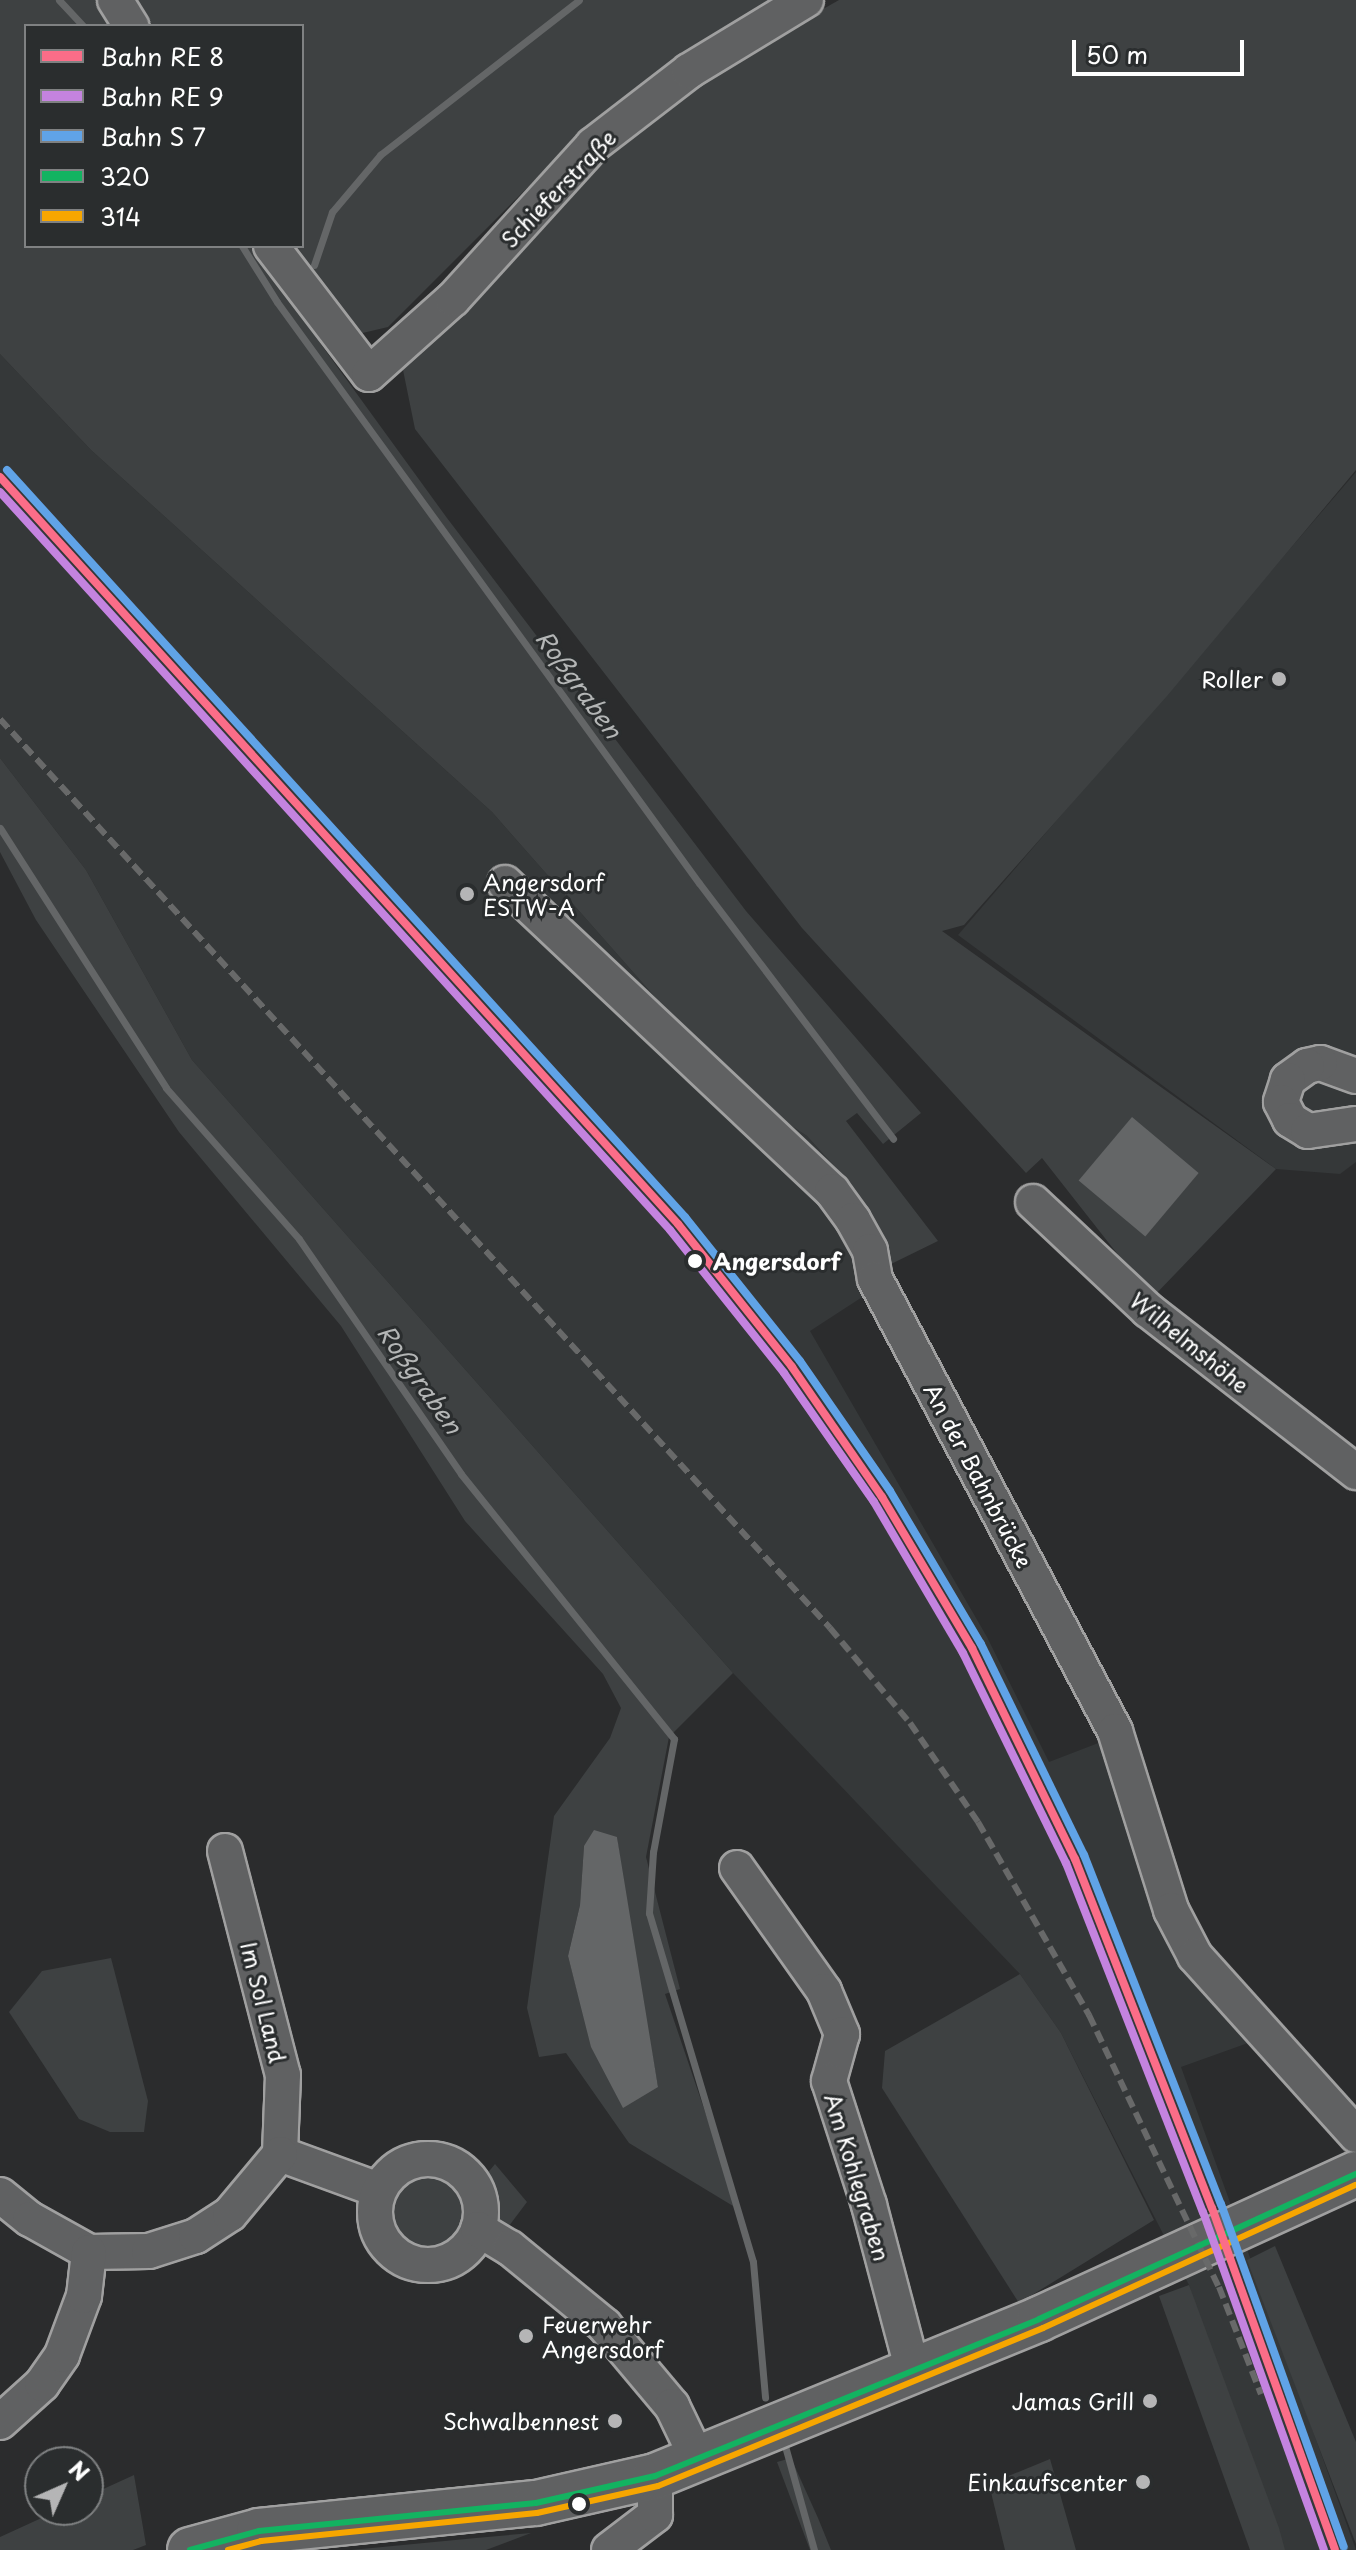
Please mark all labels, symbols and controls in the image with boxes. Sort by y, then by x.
legend [24,24,304,248]
scale bar [1076,24,1248,74]
text: 50 m [1086,36,1148,72]
text: Bahn RE 8 [100,38,224,74]
text: Bahn RE 9 [100,78,224,114]
text: Bahn S 7 [100,118,206,154]
street label: Schieferstraße [495,124,621,252]
text: 320 [100,158,150,194]
text: 314 [100,198,141,234]
water label: Roßgraben [530,624,628,744]
place label: Roller [1201,666,1263,692]
marker: Roller [1270,670,1288,688]
place label: Angersdorf ESTW-A [483,868,604,920]
marker: Angersdorf ESTW-A [458,885,476,903]
place label: Angersdorf [713,1248,841,1274]
marker: Angersdorf [684,1250,706,1272]
street label: Wilhelmshöhe [1125,1286,1255,1398]
water label: Roßgraben [372,1319,468,1439]
street label: An der Bahnbrücke [919,1378,1039,1572]
street label: Im Sol Land [236,1938,292,2066]
street label: Am Kohlegraben [820,2090,896,2264]
place label: Feuerwehr Angersdorf [542,2310,663,2362]
marker: Feuerwehr Angersdorf [517,2327,535,2345]
place label: Jamas Grill [1012,2388,1134,2414]
marker: Jamas Grill [1141,2392,1159,2410]
place label: Schwalbennest [443,2408,599,2434]
marker: Schwalbennest [606,2412,624,2430]
north arrow [24,2446,104,2526]
text: N [62,2452,98,2488]
place label: Einkaufscenter [967,2469,1127,2495]
marker: Einkaufscenter [1134,2473,1152,2491]
unlabelled marker [571,2496,587,2512]

